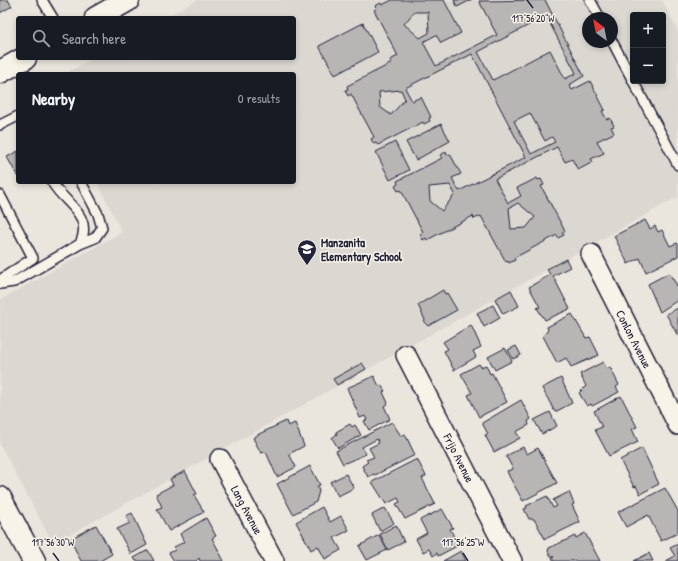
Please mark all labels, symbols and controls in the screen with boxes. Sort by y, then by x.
text: 117°56'20"W [512,12,555,25]
north arrow [582,12,618,48]
map controls [630,12,666,84]
button: + [630,12,666,48]
search box [16,16,296,60]
icon: search [30,27,52,49]
text: Search here [62,28,126,49]
button: − [630,48,666,84]
text: Nearby [32,87,75,110]
text: 0 results [238,89,280,107]
place label: Manzanita Elementary School [321,234,403,266]
school or university icon: Manzanita Elementary School [296,238,318,266]
street label: Conlon Avenue [612,307,656,371]
street label: Frijo Avenue [439,430,479,486]
street label: Lang Avenue [227,483,267,538]
text: 117°56'30"W [32,536,75,549]
text: 117°56'25"W [442,536,485,549]

